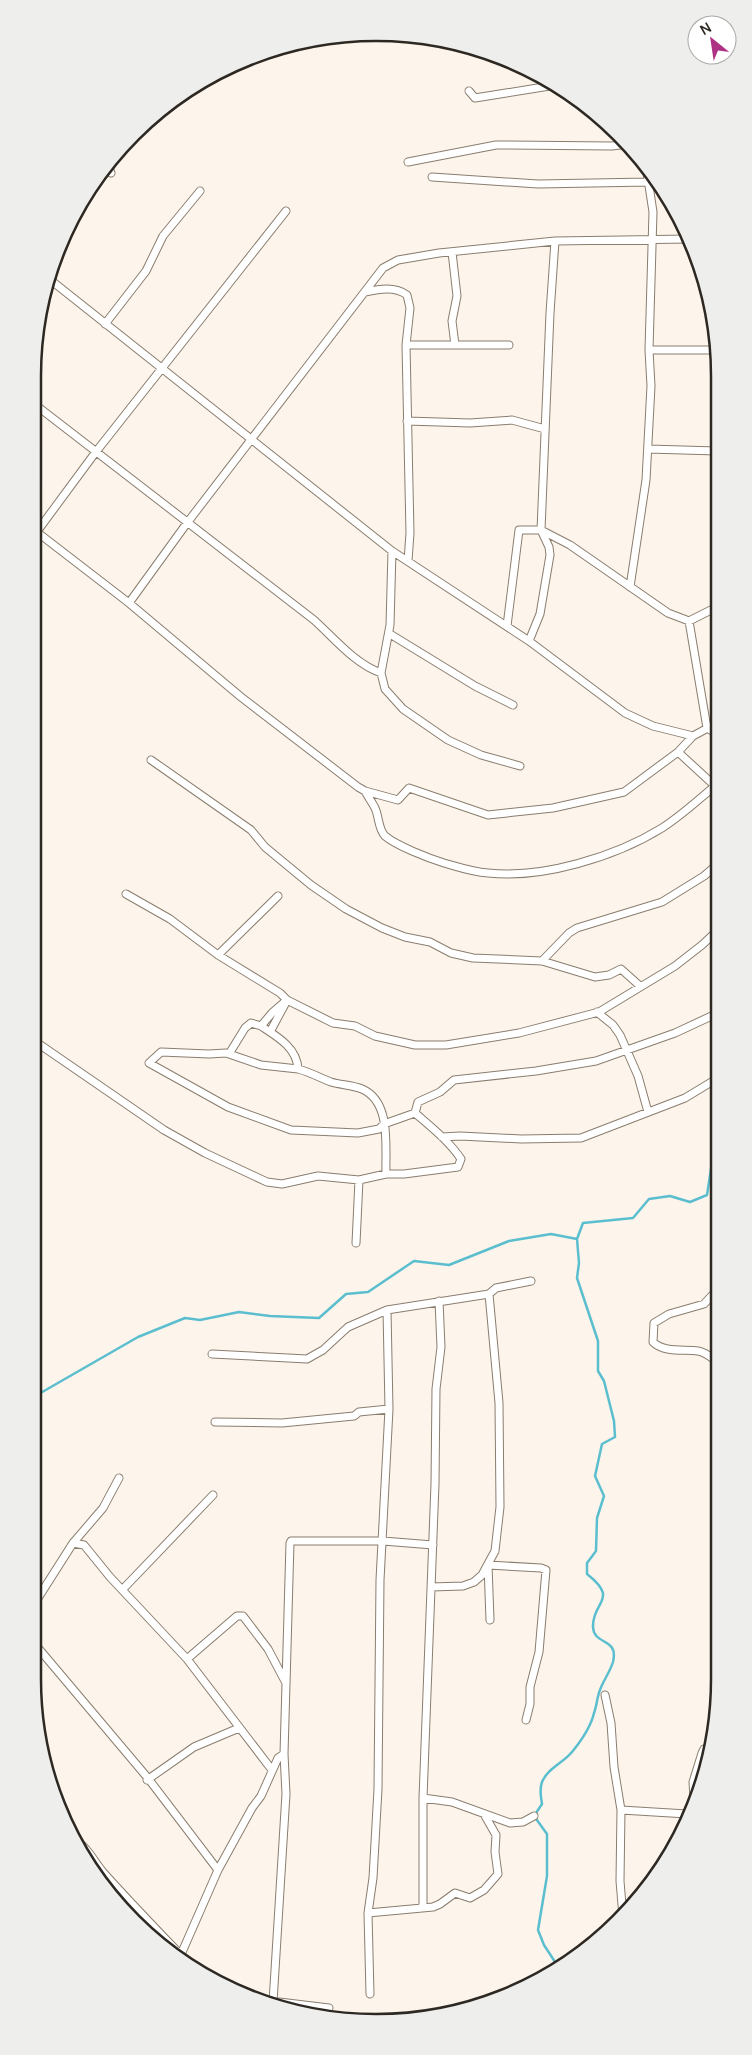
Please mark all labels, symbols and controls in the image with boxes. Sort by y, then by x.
north arrow [687,15,737,65]
text: N [696,18,714,39]

